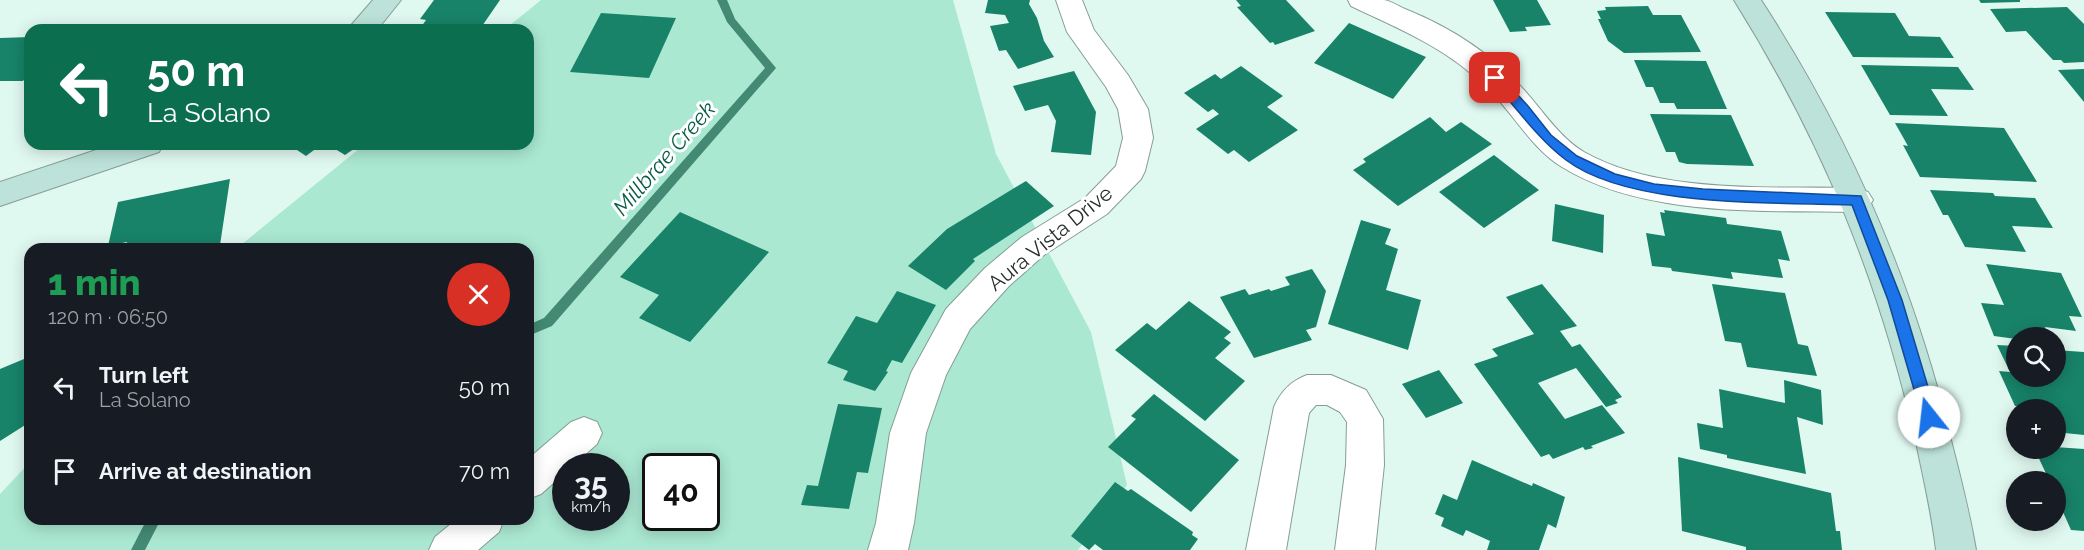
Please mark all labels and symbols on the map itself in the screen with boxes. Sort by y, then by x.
pin [1469,52,1520,103]
water label: Millbrae Creek [607,96,721,220]
street label: Aura Vista Drive [983,180,1117,296]
position arrow [1897,385,1961,449]
speed limit sign: 40 [642,453,720,531]

